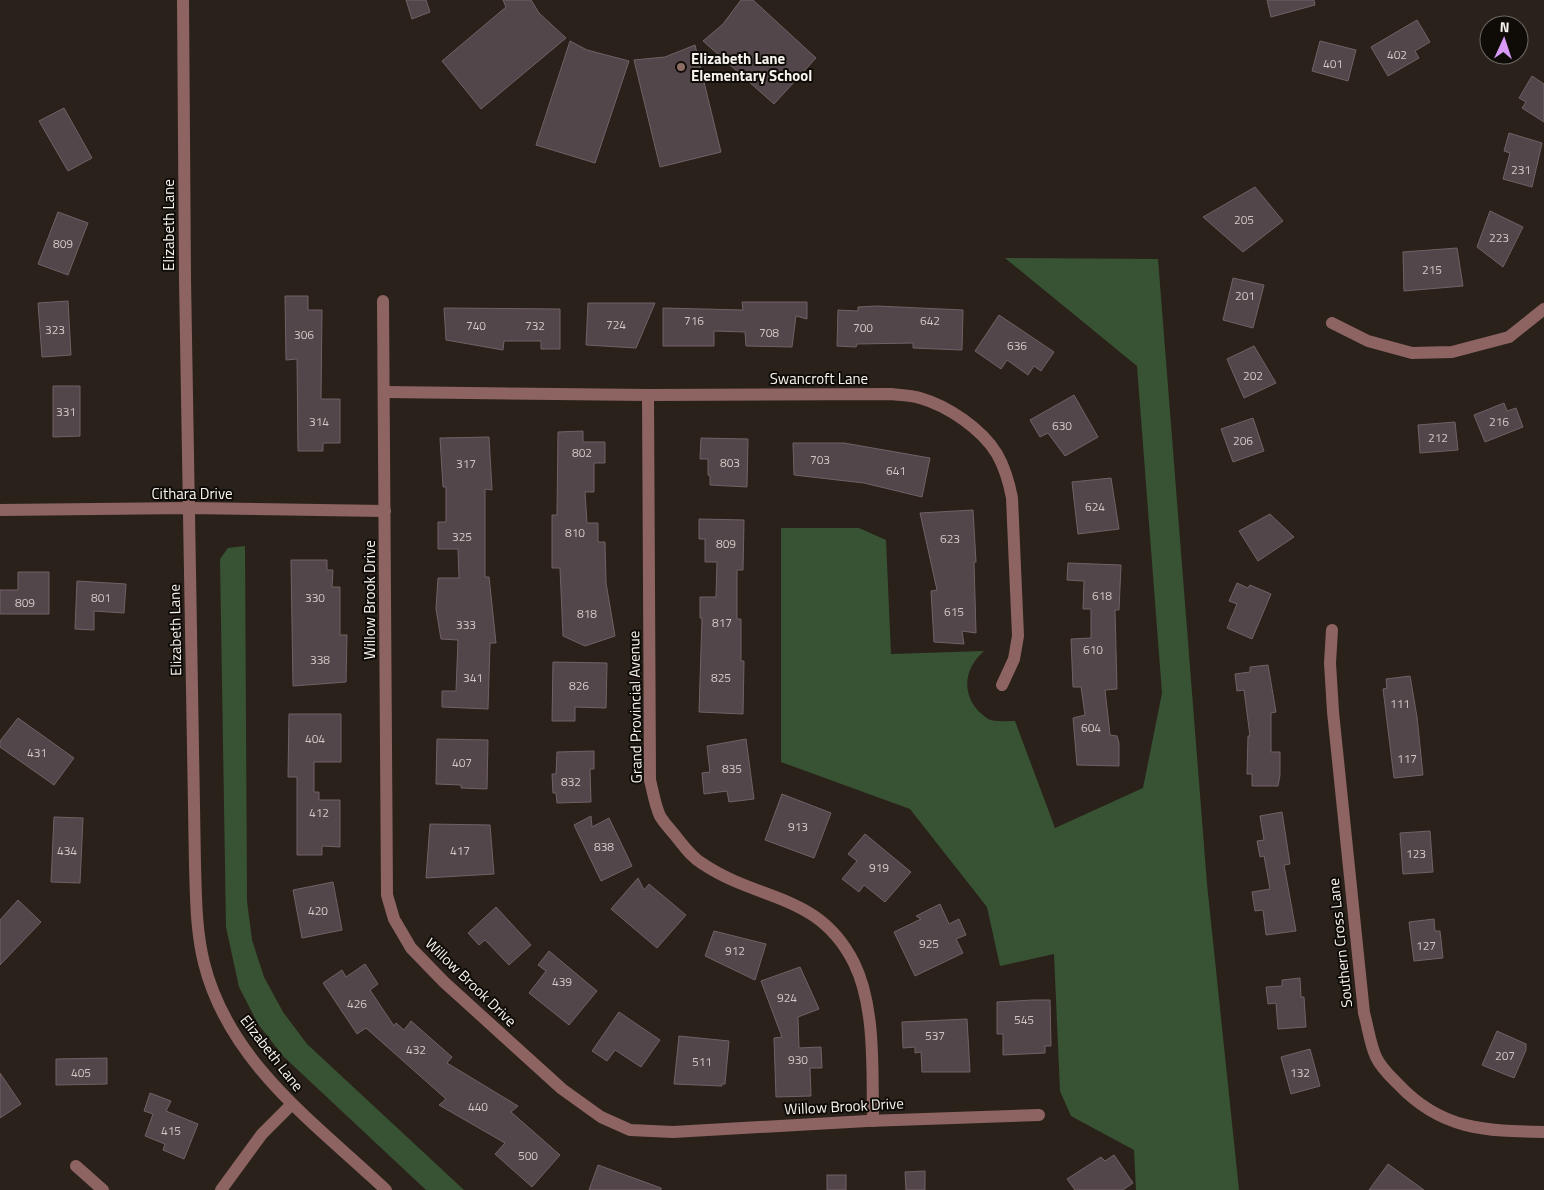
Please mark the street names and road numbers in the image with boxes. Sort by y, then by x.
street label: Elizabeth Lane [157,179,180,271]
street label: Swancroft Lane [770,367,868,390]
street label: Cithara Drive [151,482,233,505]
street label: Willow Brook Drive [358,540,381,660]
street label: Elizabeth Lane [163,584,187,676]
street label: Grand Provincial Avenue [622,631,648,783]
street label: Southern Cross Lane [1322,877,1358,1009]
street label: Willow Brook Drive [420,932,522,1032]
street label: Elizabeth Lane [235,1010,309,1096]
street label: Willow Brook Drive [784,1091,904,1121]

